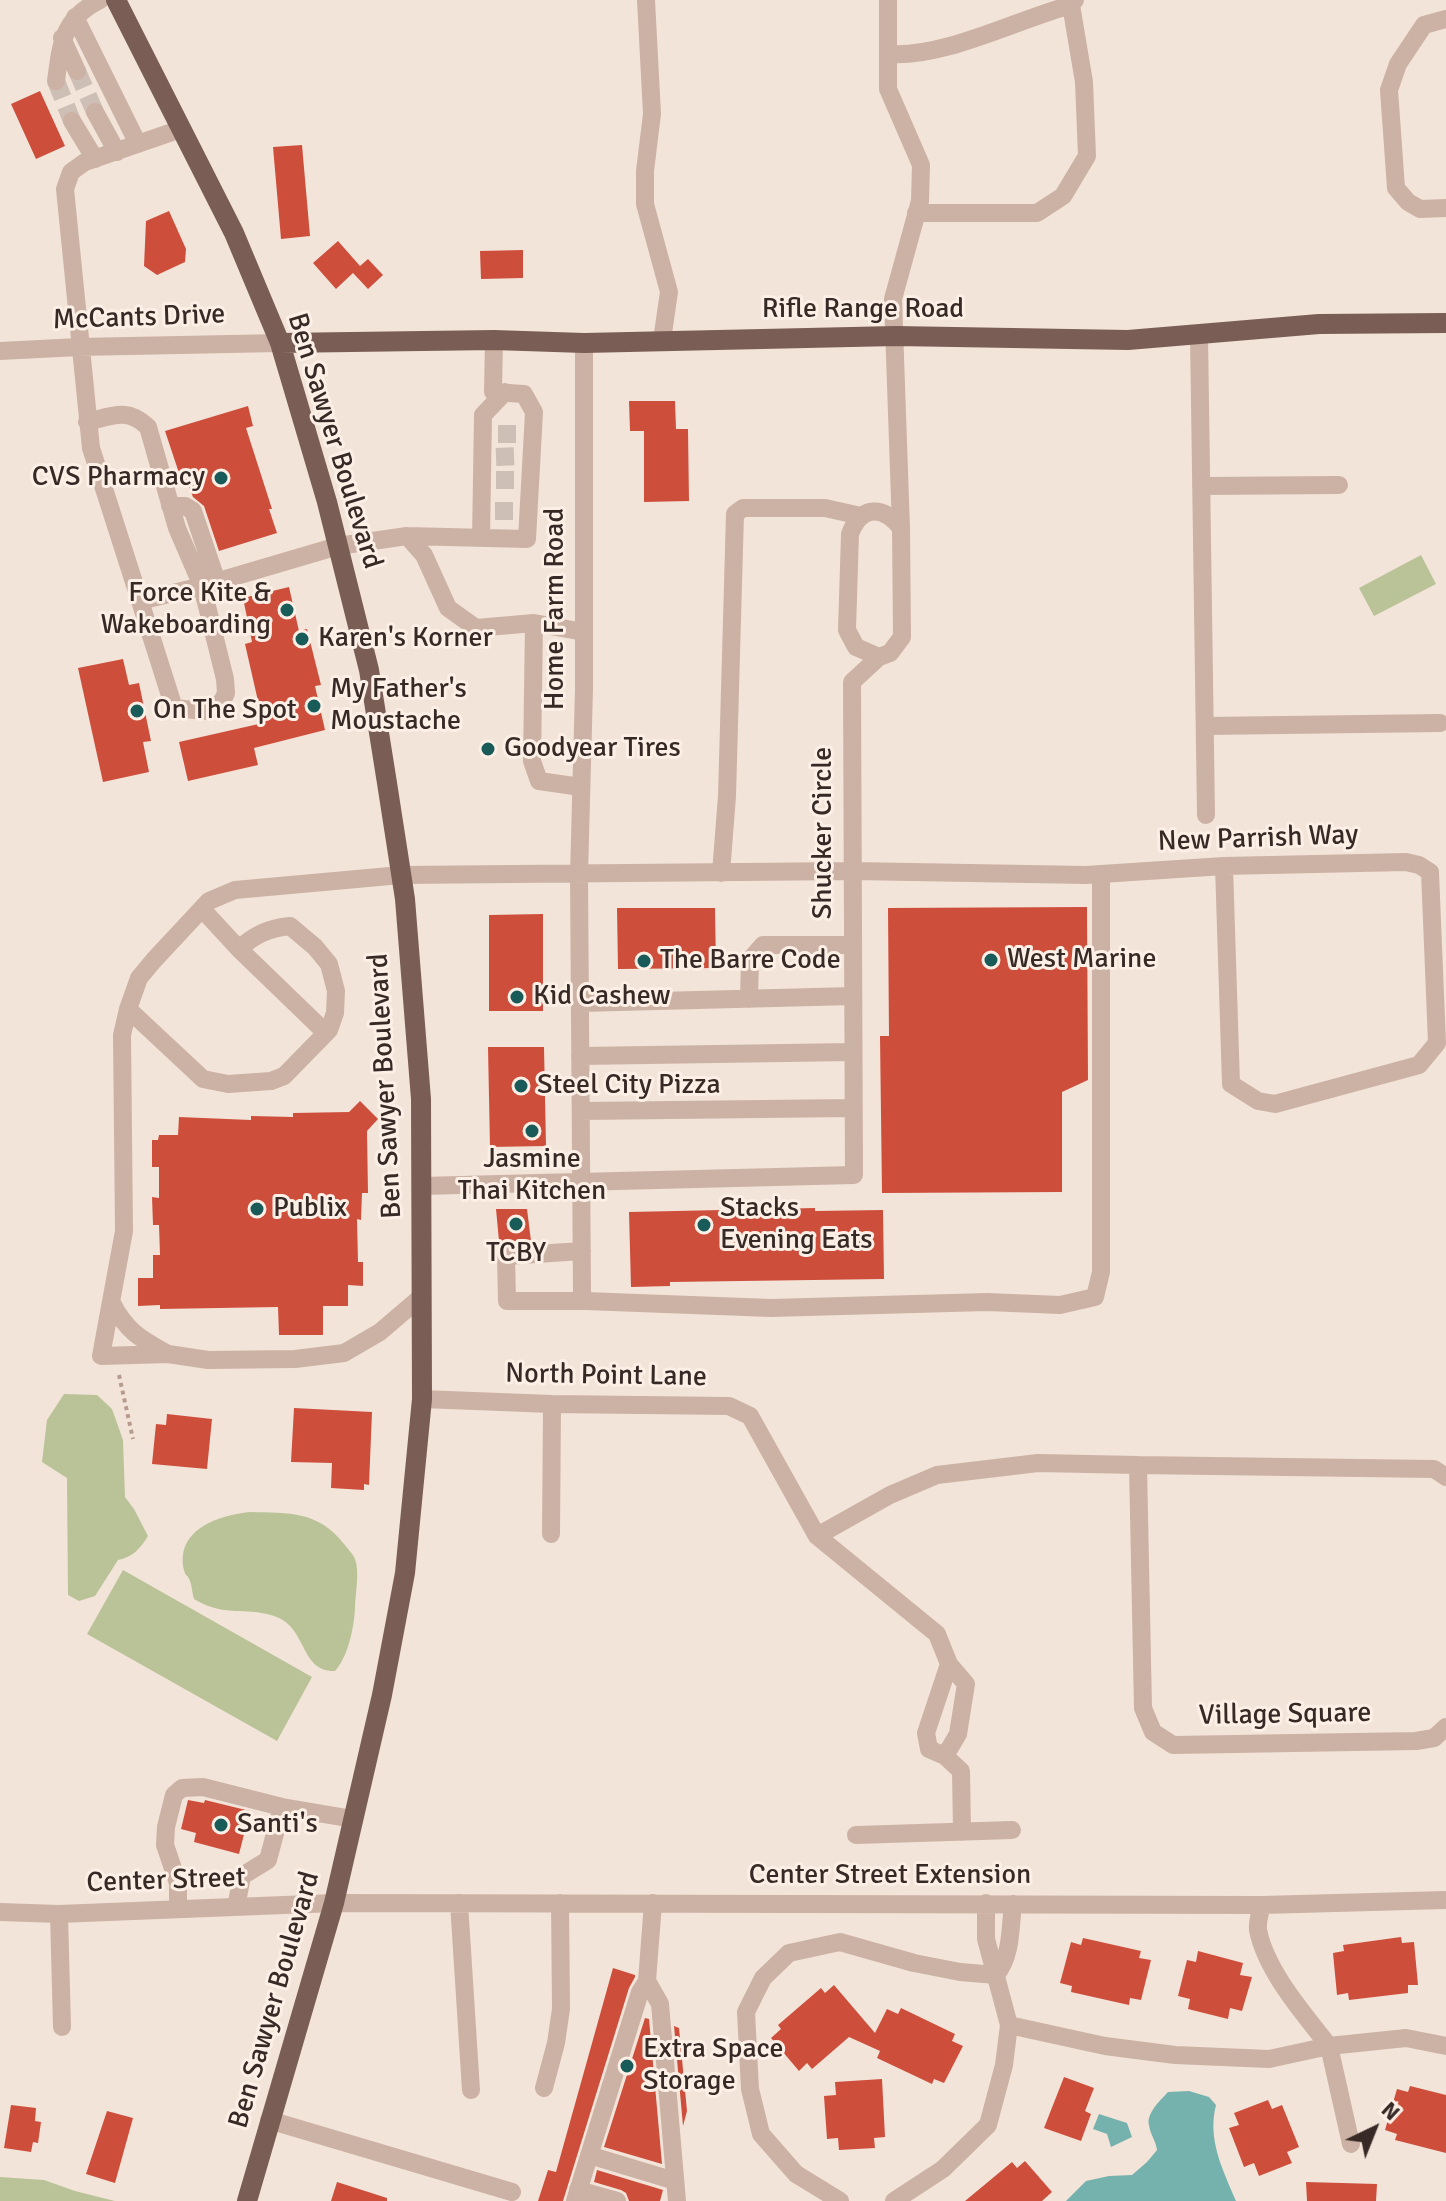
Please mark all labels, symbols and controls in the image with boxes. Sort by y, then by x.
street label: Rifle Range Road [762,293,964,327]
street label: McCants Drive [52,298,226,338]
street label: Ben Sawyer Boulevard [279,309,389,573]
place label: CVS Pharmacy [32,461,205,495]
marker: CVS Pharmacy [212,469,230,487]
street label: Home Farm Road [539,508,573,710]
place label: Force Kite & Wakeboarding [101,577,271,643]
marker: Force Kite & Wakeboarding [278,601,296,619]
place label: Karen's Korner [318,622,493,656]
marker: Karen's Korner [293,630,311,648]
place label: My Father's Moustache [330,673,467,739]
place label: On The Spot [153,694,297,728]
marker: My Father's Moustache [305,697,323,715]
marker: On The Spot [128,702,146,720]
place label: Goodyear Tires [504,732,681,766]
marker: Goodyear Tires [479,740,497,758]
street label: Shucker Circle [807,747,841,919]
street label: New Parrish Way [1157,819,1359,859]
place label: West Marine [1007,943,1156,977]
place label: The Barre Code [660,944,841,978]
marker: West Marine [982,951,1000,969]
marker: The Barre Code [635,952,653,970]
street label: Ben Sawyer Boulevard [362,953,410,1219]
place label: Kid Cashew [533,980,671,1014]
marker: Kid Cashew [508,988,526,1006]
place label: Steel City Pizza [537,1069,721,1103]
marker: Steel City Pizza [512,1077,530,1095]
marker: Jasmine Thai Kitchen [523,1122,541,1140]
place label: Jasmine Thai Kitchen [458,1143,606,1209]
place label: Publix [273,1192,347,1226]
place label: Stacks Evening Eats [720,1192,872,1258]
marker: Publix [248,1200,266,1218]
marker: TCBY [507,1215,525,1233]
marker: Stacks Evening Eats [695,1216,713,1234]
place label: TCBY [486,1237,546,1271]
street label: North Point Lane [505,1357,707,1395]
street label: Village Square [1198,1697,1372,1733]
place label: Santi's [237,1808,318,1842]
marker: Santi's [212,1816,230,1834]
street label: Center Street Extension [749,1859,1031,1893]
street label: Center Street [86,1861,246,1901]
street label: Ben Sawyer Boulevard [222,1868,328,2132]
place label: Extra Space Storage [643,2033,784,2099]
marker: Extra Space Storage [618,2057,636,2075]
north arrow [1334,2089,1414,2169]
text: N [1376,2096,1406,2126]

